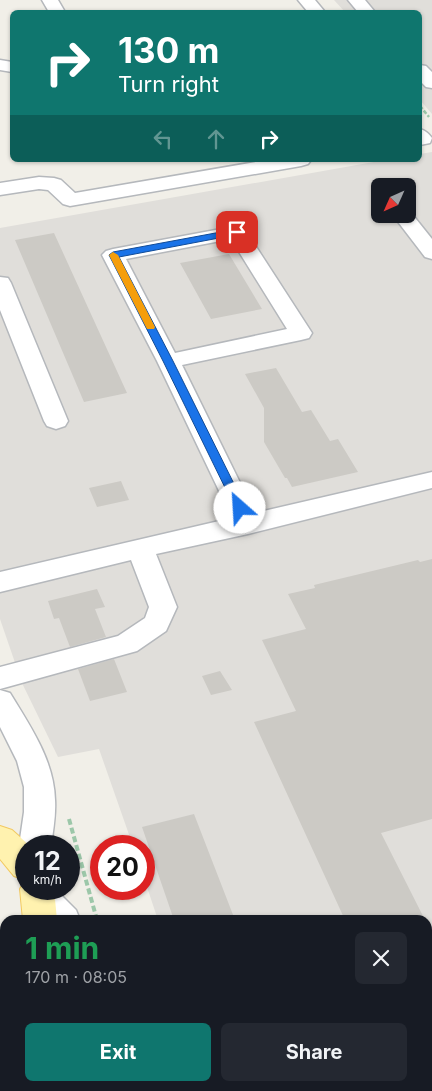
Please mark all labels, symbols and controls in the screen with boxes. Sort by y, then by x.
text: 130 m [118,29,220,71]
icon: right [35,30,100,95]
text: Turn right [118,71,219,97]
icon: left [149,125,177,153]
icon: ahead [202,125,230,153]
icon: right [255,125,283,153]
north arrow [371,178,416,222]
map controls [371,178,416,223]
pin [216,211,258,253]
icon: arrive [223,218,251,246]
position arrow [213,481,265,533]
speed limit sign: 20 [90,835,155,900]
text: 12 [34,846,61,876]
text: km/h [33,872,62,887]
text: 1 min [25,930,99,966]
button: close [355,932,407,984]
text: 170 m · 08:05 [25,967,127,987]
button: Exit [25,1023,211,1081]
button: Share [221,1023,407,1081]

